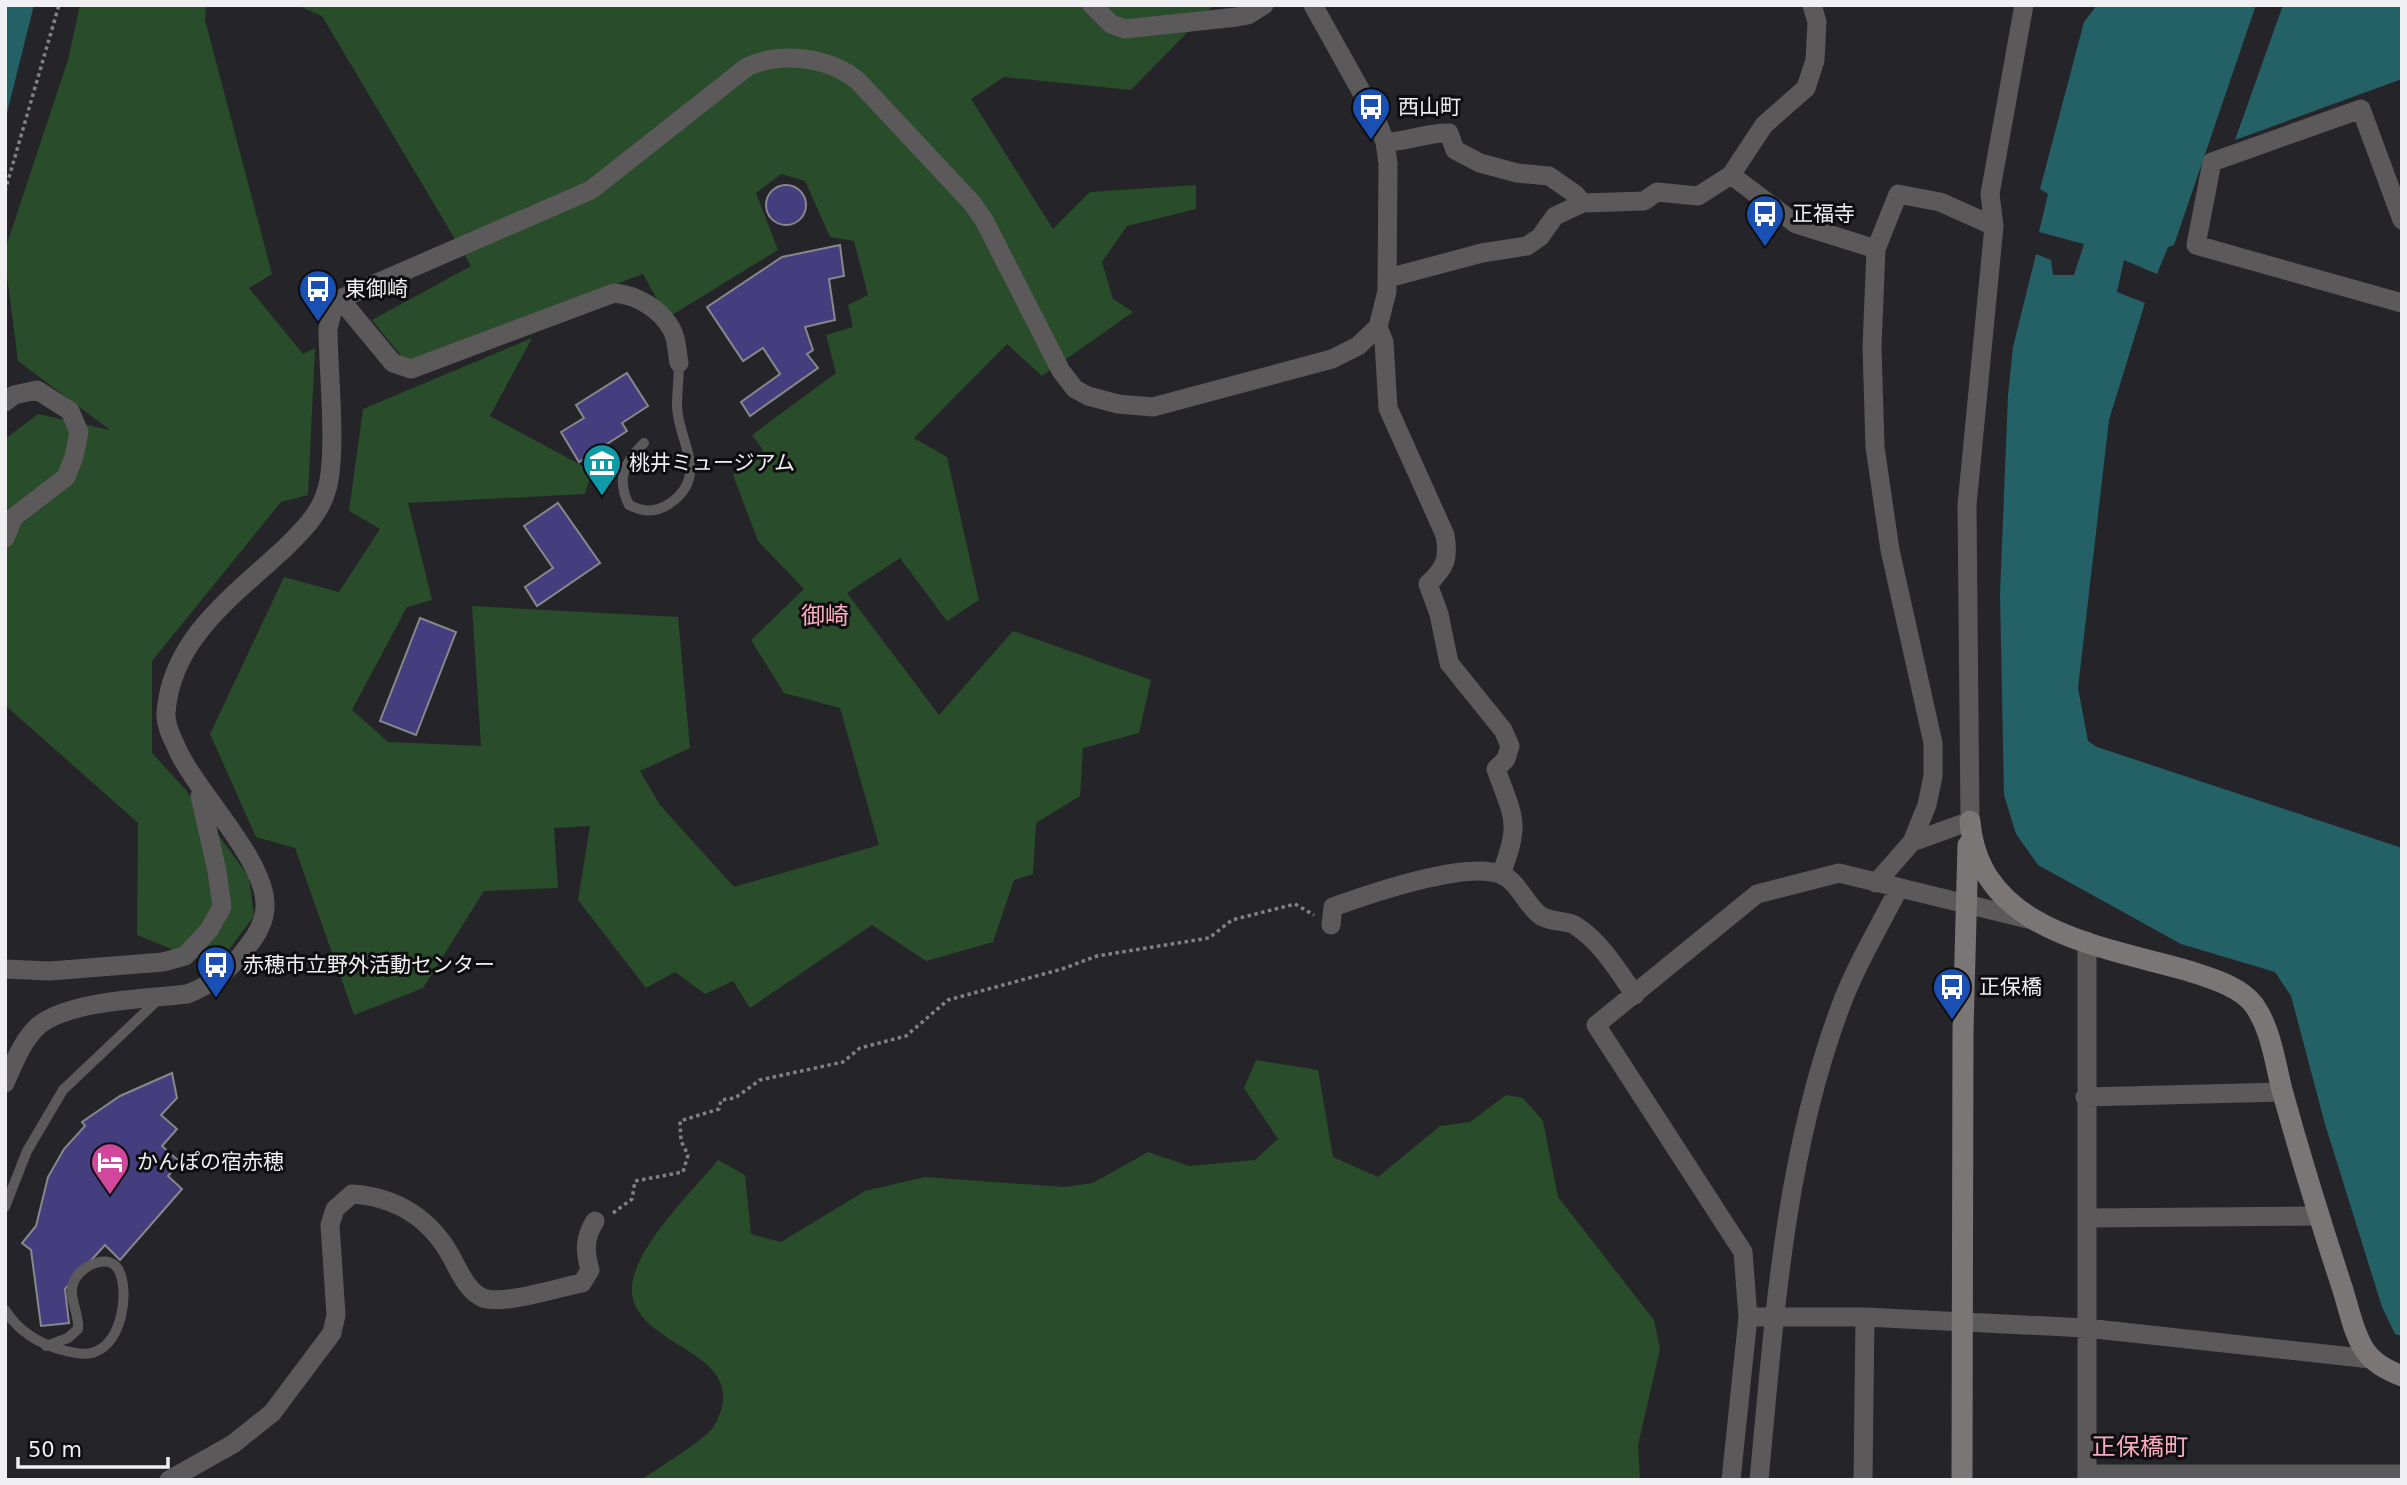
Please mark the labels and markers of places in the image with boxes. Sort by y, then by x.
bus stop icon: 西山町 [1350,86,1392,141]
place label: 西山町 [1398,95,1461,119]
bus stop icon: 正福寺 [1744,193,1786,248]
place label: 正福寺 [1792,202,1855,226]
bus stop icon: 東御崎 [297,268,339,323]
place label: 東御崎 [345,277,408,301]
museum icon: 桃井ミュージアム [581,442,623,497]
place label: 桃井ミュージアム [629,451,795,475]
bus stop icon: 赤穂市立野外活動センター [195,944,237,999]
place label: 赤穂市立野外活動センター [243,953,495,977]
bus stop icon: 正保橋 [1931,966,1973,1021]
place label: 正保橋 [1979,975,2042,999]
hotel icon: かんぽの宿赤穂 [89,1141,131,1196]
place label: かんぽの宿赤穂 [137,1150,284,1174]

